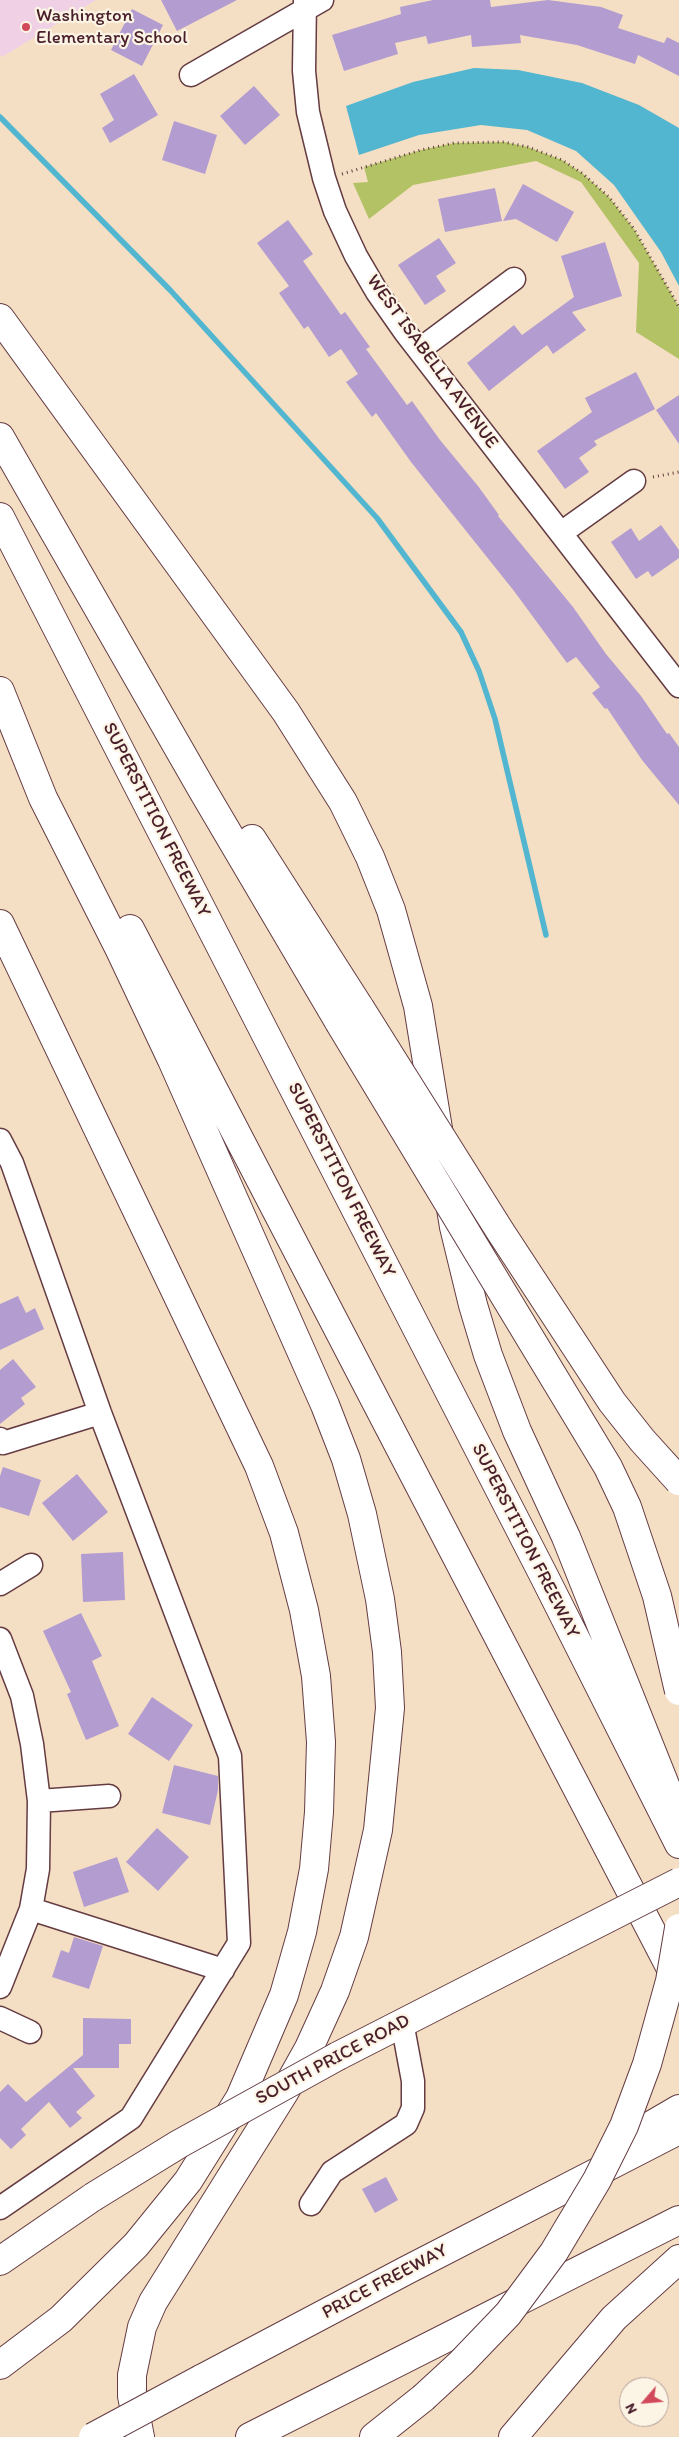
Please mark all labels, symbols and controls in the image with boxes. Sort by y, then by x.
place label: Washington Elementary School [36,5,188,49]
marker: Washington Elementary School [20,21,32,33]
street label: WEST ISABELLA AVENUE [361,270,503,454]
street label: SUPERSTITION FREEWAY [97,719,215,921]
street label: SUPERSTITION FREEWAY [282,1079,400,1281]
street label: SUPERSTITION FREEWAY [466,1440,584,1642]
street label: SOUTH PRICE ROAD [252,2010,414,2110]
street label: PRICE FREEWAY [318,2239,452,2325]
north arrow [619,2377,669,2427]
text: N [621,2401,641,2417]

